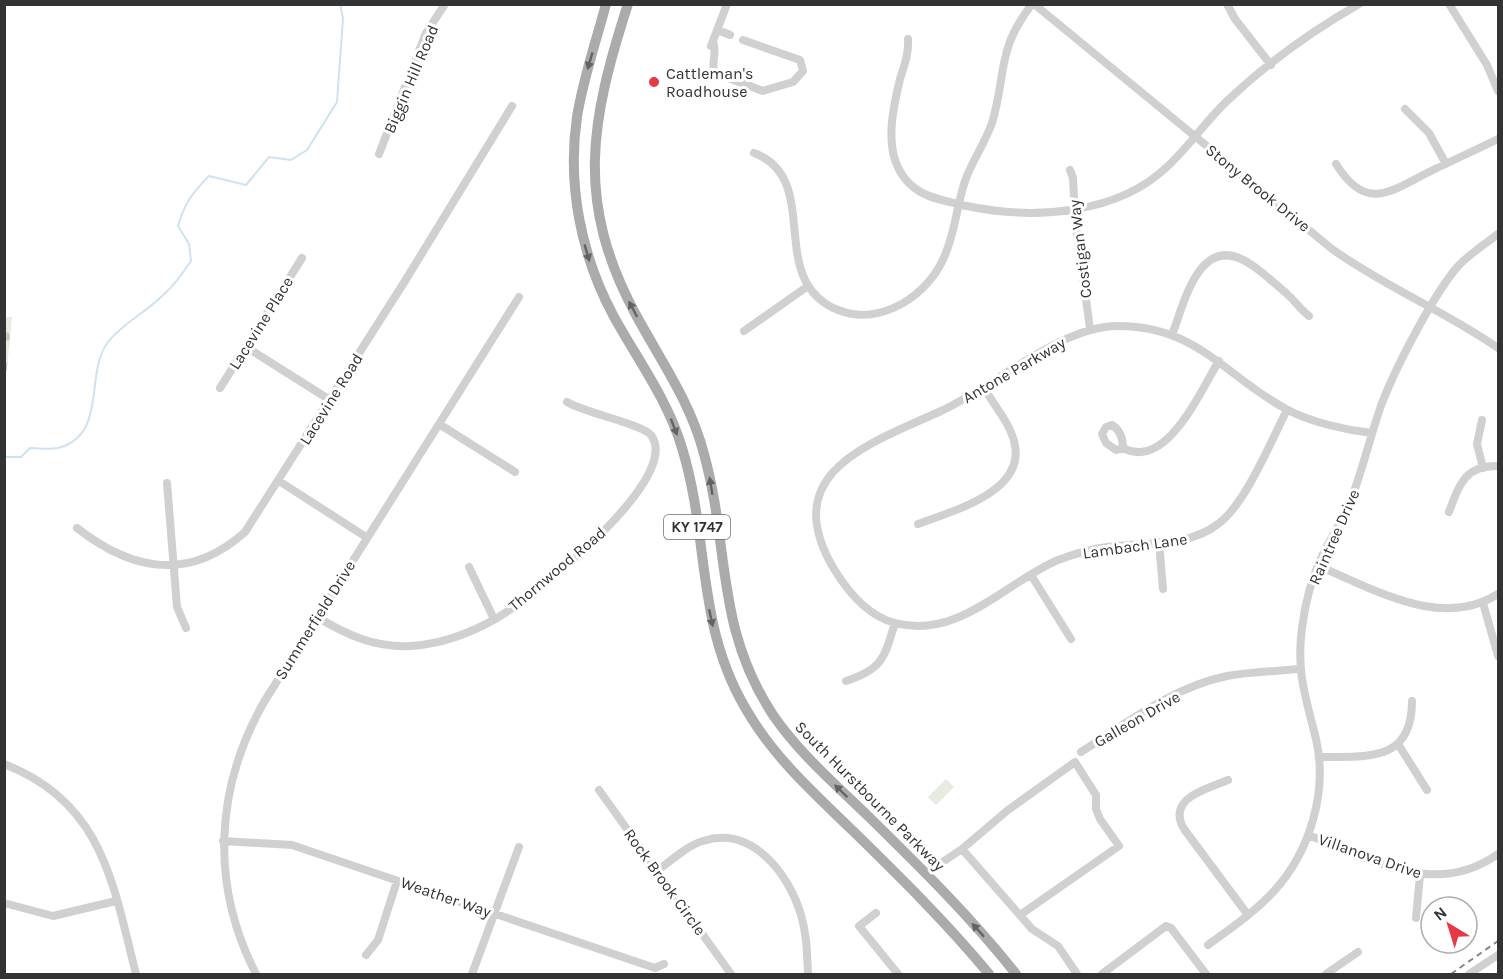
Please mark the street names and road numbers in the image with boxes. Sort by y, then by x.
street label: Biggin Hill Road [380,22,442,136]
street label: Stony Brook Drive [1202,140,1314,236]
street label: Costigan Way [1064,198,1095,299]
street label: Lacevine Place [225,273,297,373]
street label: Antone Parkway [959,333,1069,407]
street label: Lacevine Road [295,350,367,448]
street label: Raintree Drive [1304,486,1364,588]
road number: KY 1747 [664,515,730,539]
street label: Thornwood Road [505,523,609,615]
street label: Lambach Lane [1081,529,1189,563]
street label: Summerfield Drive [271,557,359,683]
street label: Galleon Drive [1091,687,1183,751]
street label: South Hurstbourne Parkway [791,717,949,875]
street label: Rock Brook Circle [620,825,710,939]
street label: Villanova Drive [1316,829,1424,883]
street label: Weather Way [398,873,494,922]

